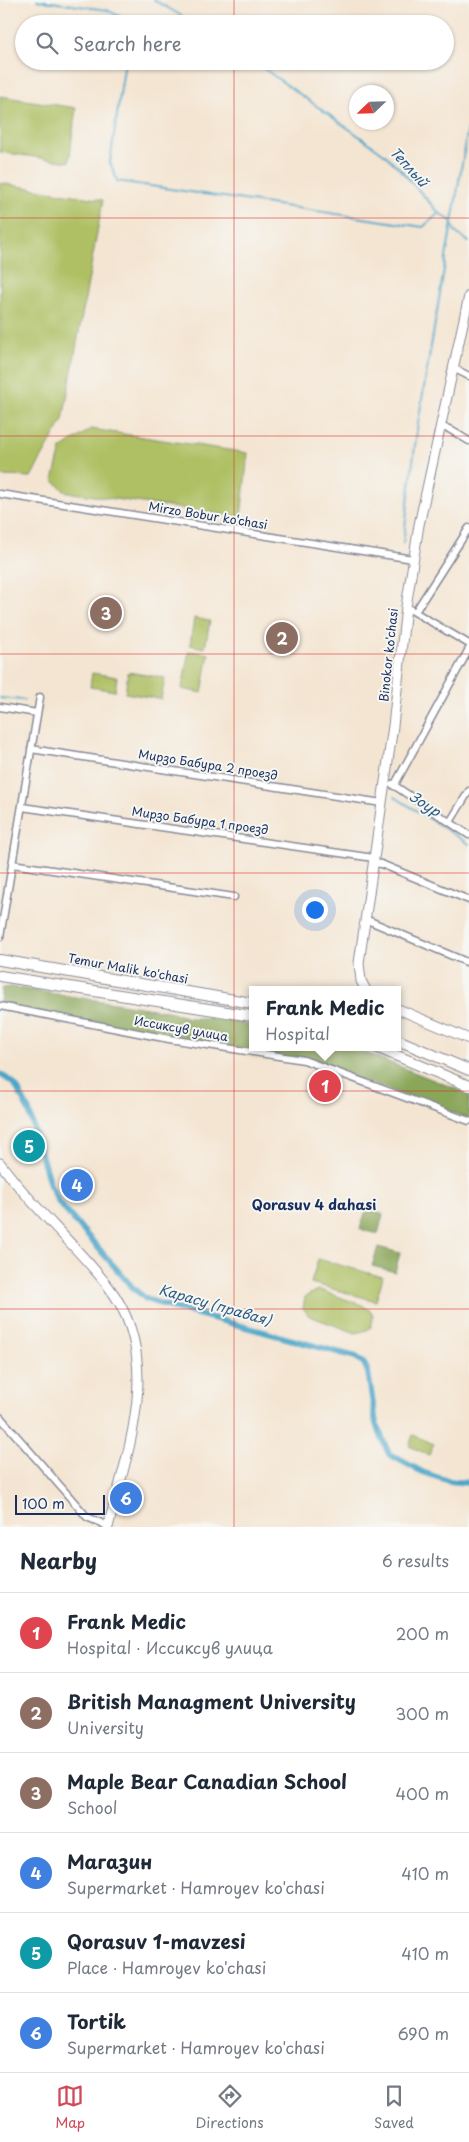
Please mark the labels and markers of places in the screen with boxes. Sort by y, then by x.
pin: 3 [90,594,122,632]
pin: 2 [266,619,298,657]
pin: 1 [309,1067,341,1105]
pin: 5 [13,1127,45,1165]
pin: 4 [61,1166,93,1204]
pin: 6 [110,1479,142,1517]

